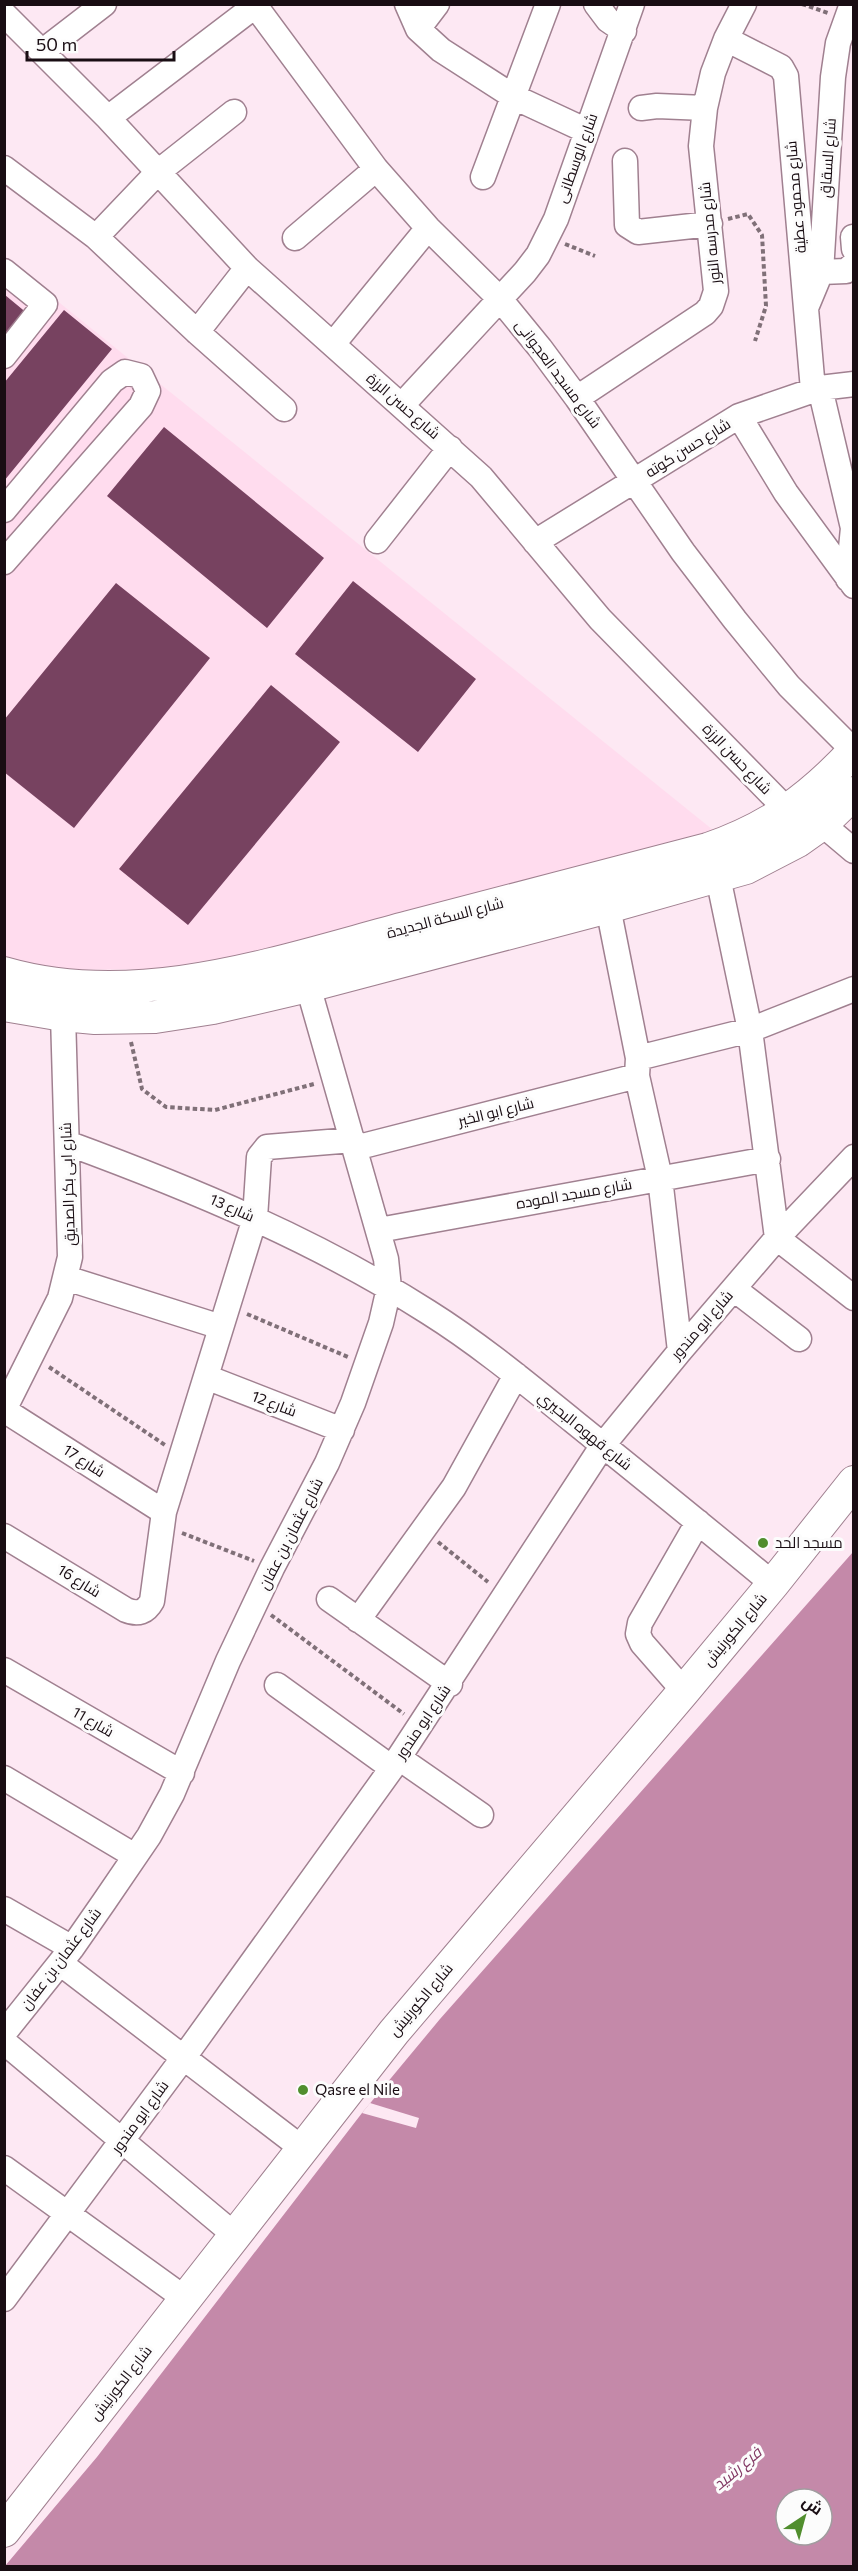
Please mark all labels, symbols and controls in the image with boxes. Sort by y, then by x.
scale bar [27,24,174,62]
text: 50 m [36,33,77,55]
street label: شارع الوسطانى [552,110,603,206]
street label: شارع السقاق [815,117,842,199]
street label: شارع محمود عطية [781,140,812,254]
street label: شارع مدرسه النور [695,181,726,286]
street label: شارع مسجد العجوانى [510,316,605,433]
street label: شارع حسن الرزة [361,368,444,444]
street label: شارع حسن كوته [642,414,735,483]
street label: شارع حسن الرزة [697,719,776,800]
street label: شارع السكة الجديدة [384,893,506,944]
street label: شارع ابو الخير [455,1093,536,1132]
street label: شارع ابى بكر الصديق [56,1122,81,1246]
street label: شارع مسجد الموده [514,1174,634,1215]
street label: شارع 13 [206,1189,257,1228]
street label: شارع ابو مندور [666,1286,738,1365]
street label: شارع 12 [248,1386,299,1423]
street label: شارع قهوه البحيري [533,1387,636,1477]
street label: شارع 17 [59,1440,109,1483]
street label: شارع عثمان بن عفان [254,1475,329,1594]
place label: مسجد الحد [775,1533,843,1551]
marker: مسجد الحد [756,1536,770,1550]
street label: شارع 16 [53,1560,104,1603]
street label: شارع الكورنيش [699,1589,772,1671]
street label: شارع ابو مندور [390,1681,456,1765]
street label: شارع 11 [68,1702,117,1743]
street label: شارع عثمان بن عفان [16,1904,107,2015]
street label: شارع الكورنيش [385,1959,458,2041]
street label: شارع ابو مندور [106,2076,174,2159]
place label: Qasre el Nile [315,2080,400,2098]
marker: Qasre el Nile [296,2083,310,2097]
street label: شارع الكورنيش [86,2341,157,2425]
water label: فرع رشيد [709,2441,768,2496]
north arrow [774,2487,834,2547]
text: ش [799,2491,827,2519]

